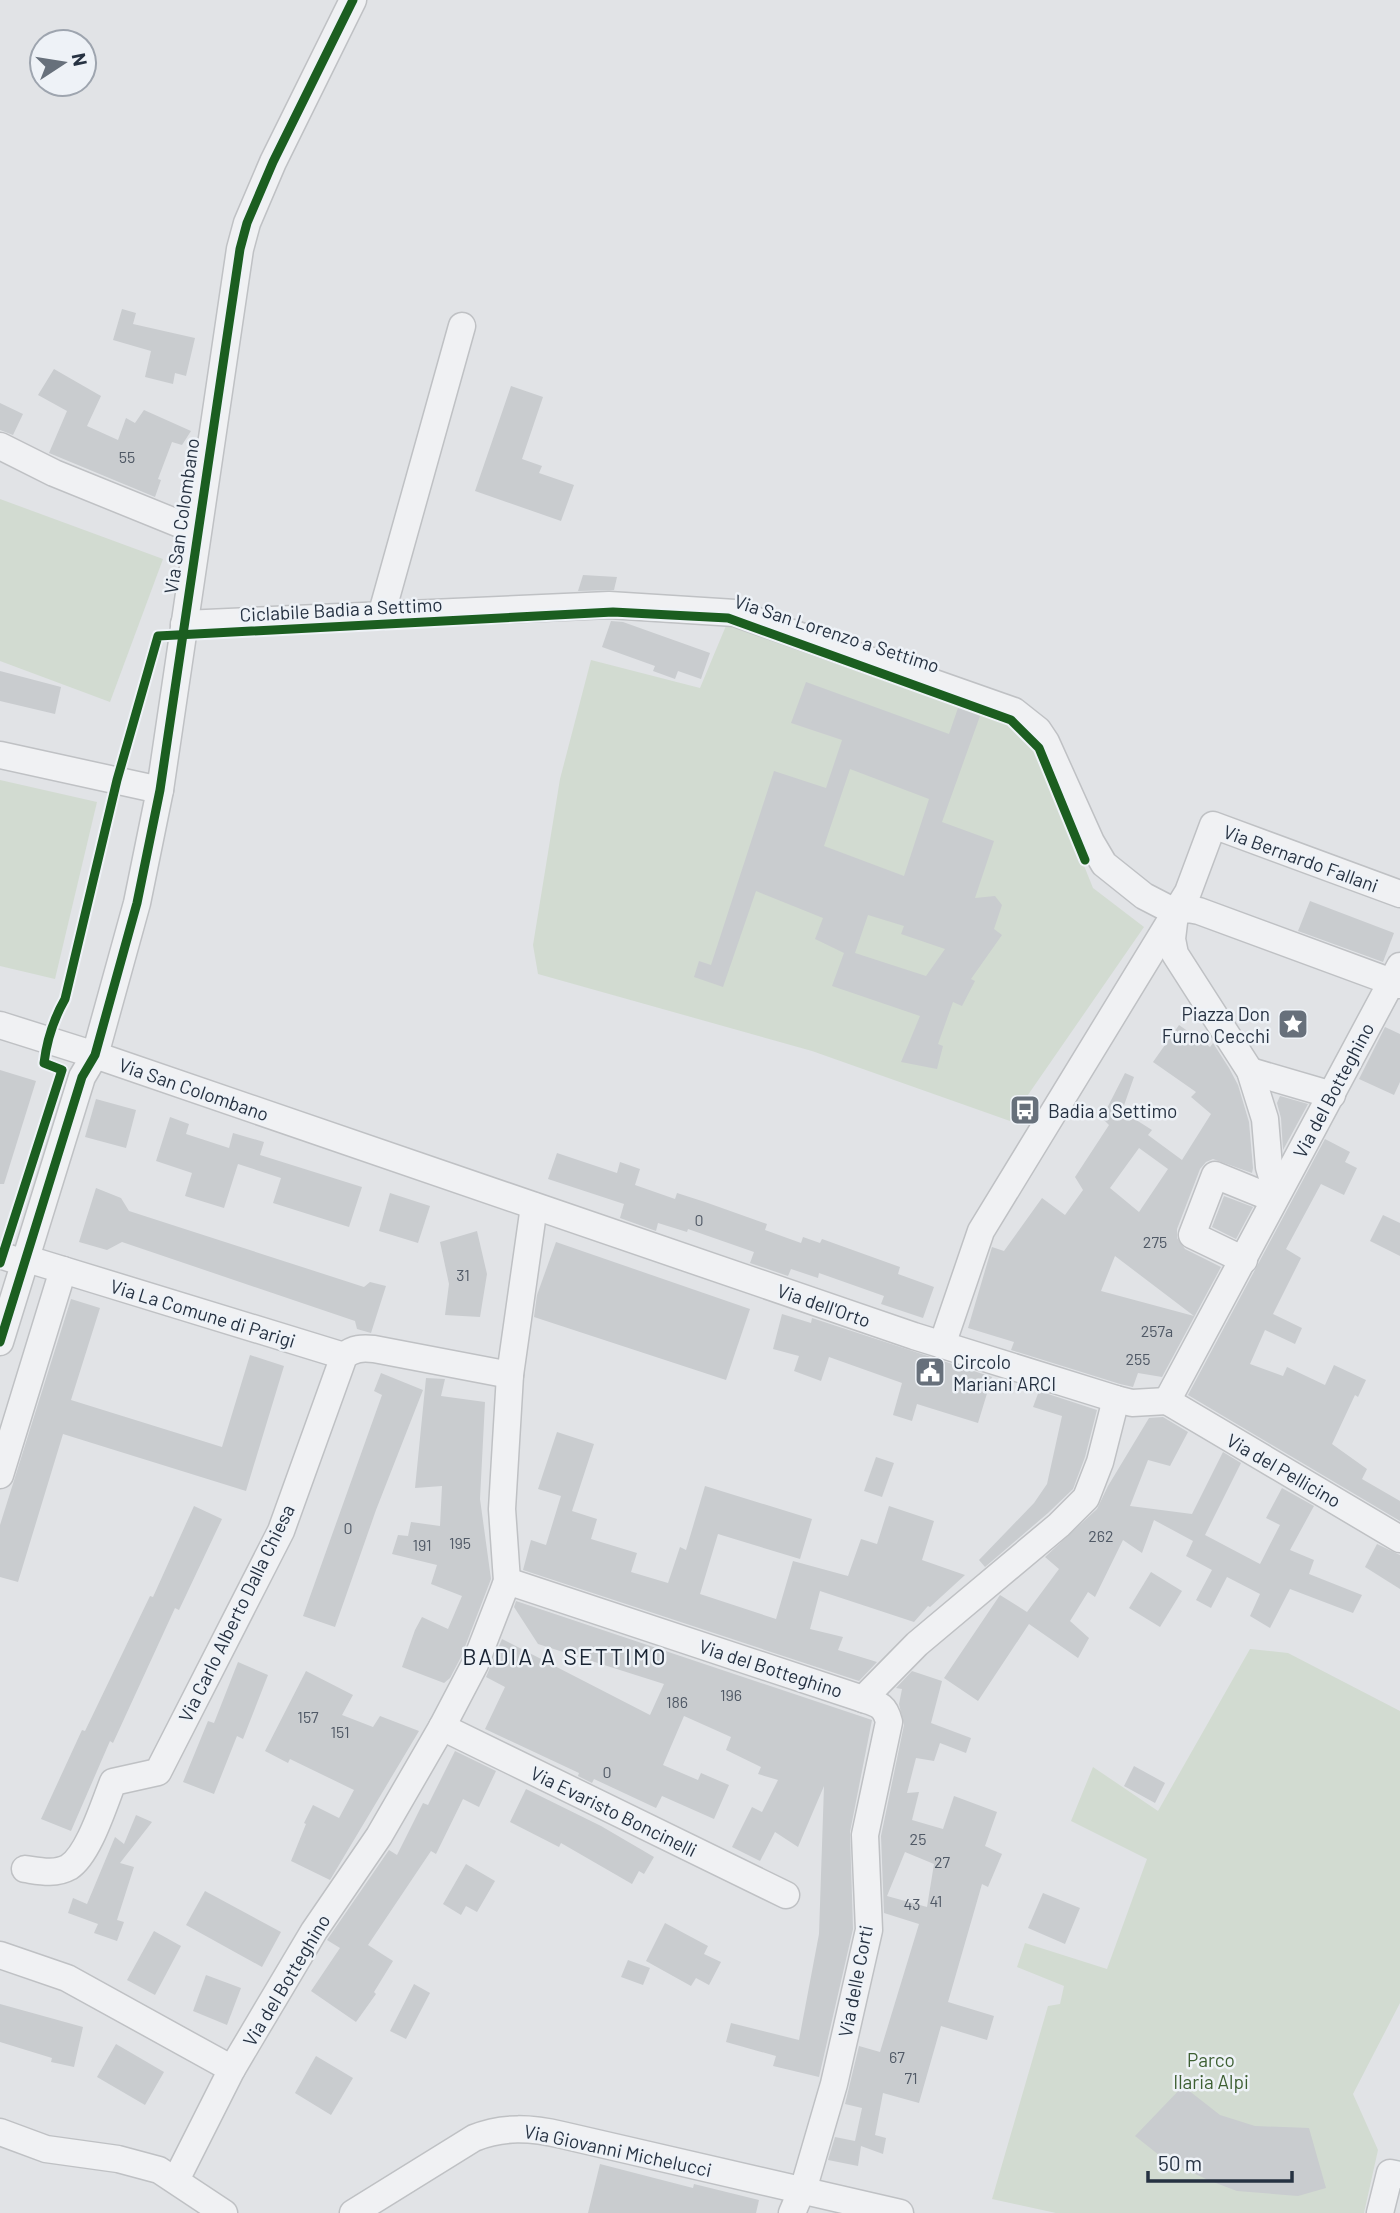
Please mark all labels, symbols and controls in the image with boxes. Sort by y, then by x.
north arrow [28,28,98,98]
text: N [68,51,93,68]
street label: Via San Colombano [159,437,203,595]
house number: 55 [119,447,135,466]
street label: Via San Lorenzo a Settimo [731,589,943,677]
street label: Ciclabile Badia a Settimo [239,592,443,626]
street label: Via Bernardo Fallani [1220,819,1382,897]
place label: Piazza Don Furno Cecchi [1162,1002,1270,1047]
place icon: Piazza Don Furno Cecchi [1276,1007,1310,1041]
street label: Via del Botteghino [1288,1018,1378,1162]
street label: Via San Colombano [116,1053,272,1125]
bus stop icon: Badia a Settimo [1008,1093,1042,1127]
place label: Badia a Settimo [1048,1099,1177,1122]
house number: 0 [694,1210,704,1229]
house number: 275 [1143,1232,1167,1251]
house number: 31 [456,1265,470,1284]
street label: Via La Comune di Parigi [108,1274,298,1352]
street label: Via dell'Orto [774,1278,874,1332]
house number: 257a [1141,1321,1173,1340]
house number: 255 [1125,1349,1151,1368]
place label: Circolo Mariani ARCI [953,1350,1056,1395]
public building icon: Circolo Mariani ARCI [913,1355,947,1389]
street label: Via del Pellicino [1223,1428,1345,1512]
street label: Via Carlo Alberto Dalla Chiesa [173,1500,299,1726]
house number: 0 [343,1518,353,1537]
house number: 262 [1088,1526,1114,1545]
house number: 195 [449,1533,471,1552]
house number: 191 [412,1535,432,1554]
street label: Via del Botteghino [696,1634,846,1702]
district label: BADIA A SETTIMO [462,1642,668,1670]
house number: 196 [720,1685,742,1704]
house number: 186 [666,1692,688,1711]
house number: 157 [297,1707,319,1726]
house number: 151 [331,1722,349,1741]
street label: Via Evaristo Boncinelli [527,1761,701,1861]
house number: 0 [602,1762,612,1781]
house number: 25 [910,1829,926,1848]
house number: 27 [934,1852,950,1871]
house number: 41 [930,1891,942,1910]
house number: 43 [903,1894,921,1913]
street label: Via del Botteghino [238,1910,334,2050]
street label: Via delle Corti [833,1923,877,2039]
house number: 67 [889,2047,905,2066]
park label: Parco Ilaria Alpi [1173,2048,1249,2093]
house number: 71 [904,2068,918,2087]
street label: Via Giovanni Michelucci [522,2119,714,2181]
scale bar [1148,2140,1292,2184]
text: 50 m [1158,2150,1202,2175]

